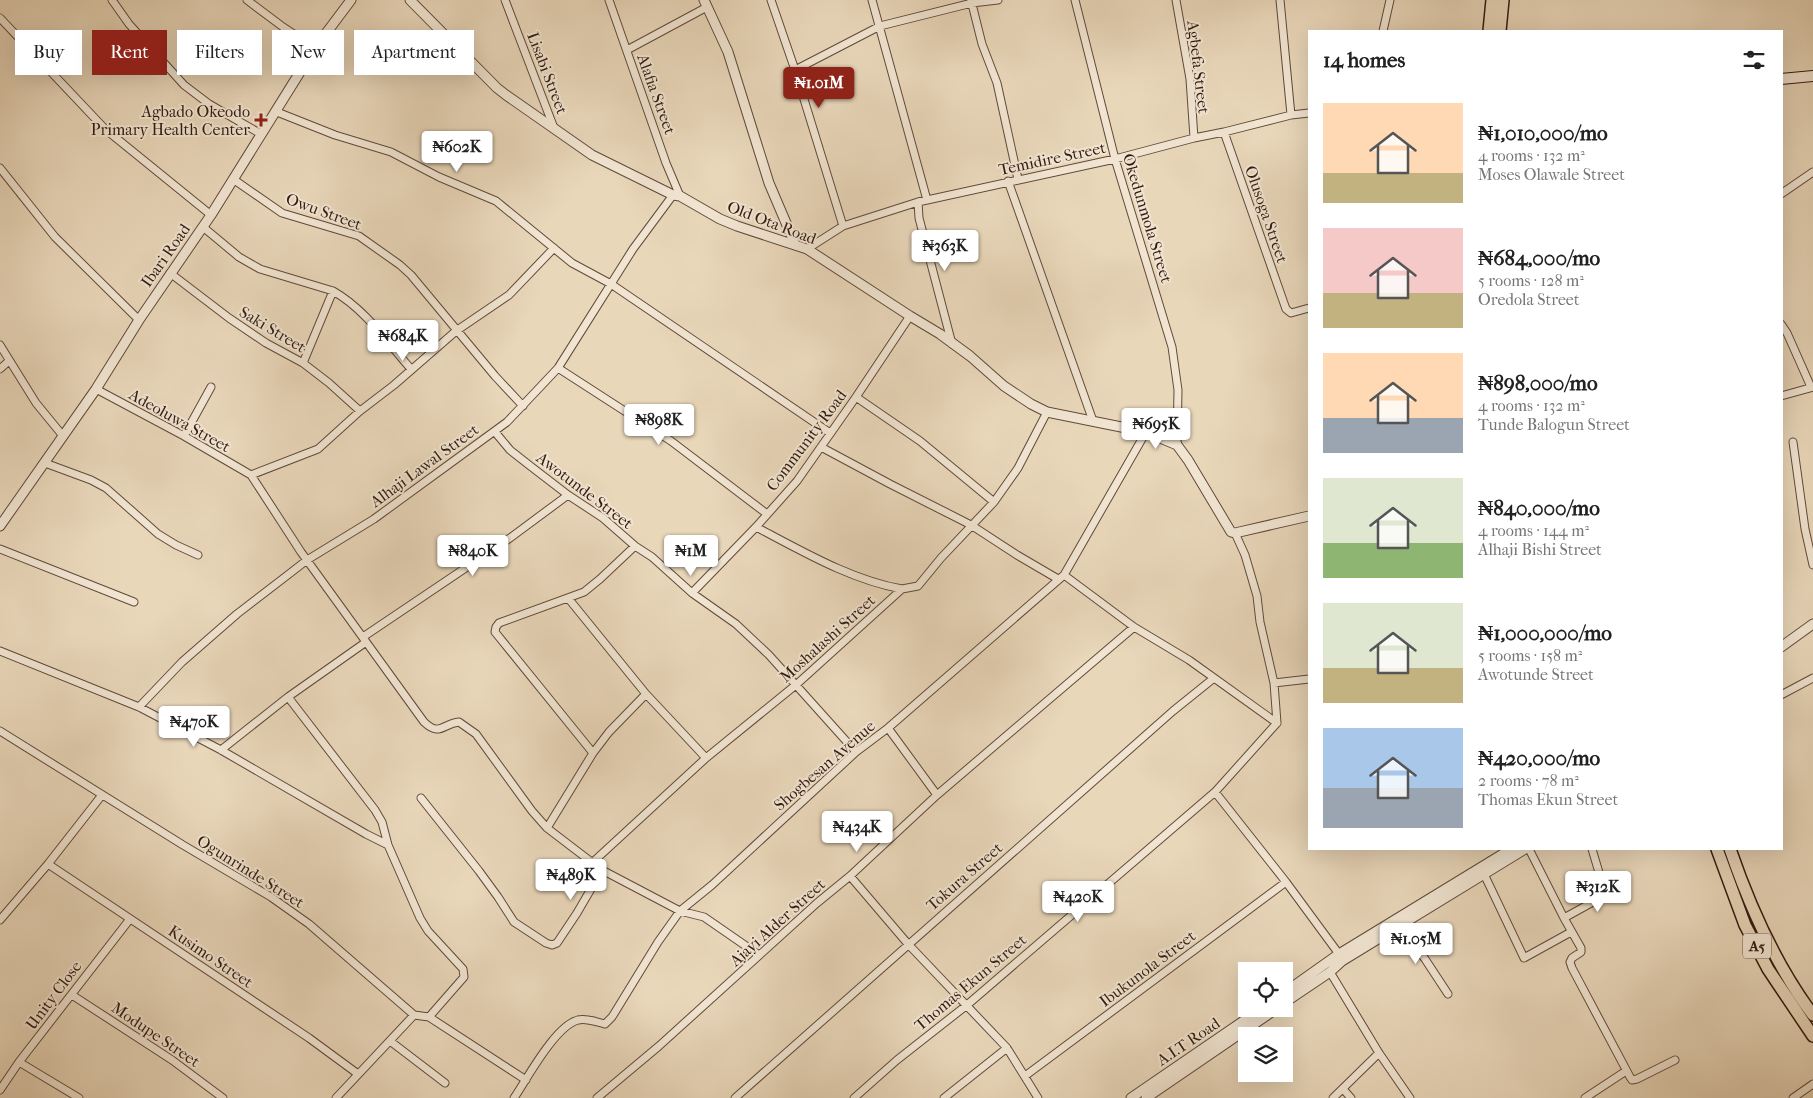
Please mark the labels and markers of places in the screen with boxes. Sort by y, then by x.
pin: ₦1.01M [778,66,860,109]
place label: Agbado Okeodo Primary Health Center [91,102,250,139]
marker: Agbado Okeodo Primary Health Center [254,113,268,127]
pin: ₦602K [422,130,492,173]
pin: ₦363K [910,230,980,272]
pin: ₦684K [368,320,438,362]
pin: ₦898K [624,404,694,446]
pin: ₦695K [1121,408,1191,450]
pin: ₦840K [438,534,508,577]
pin: ₦1M [667,534,715,577]
pin: ₦470K [159,706,229,748]
pin: ₦434K [822,810,892,853]
pin: ₦489K [536,858,606,901]
pin: ₦312K [1563,870,1633,913]
pin: ₦420K [1043,880,1113,923]
pin: ₦1.05M [1375,922,1457,965]

